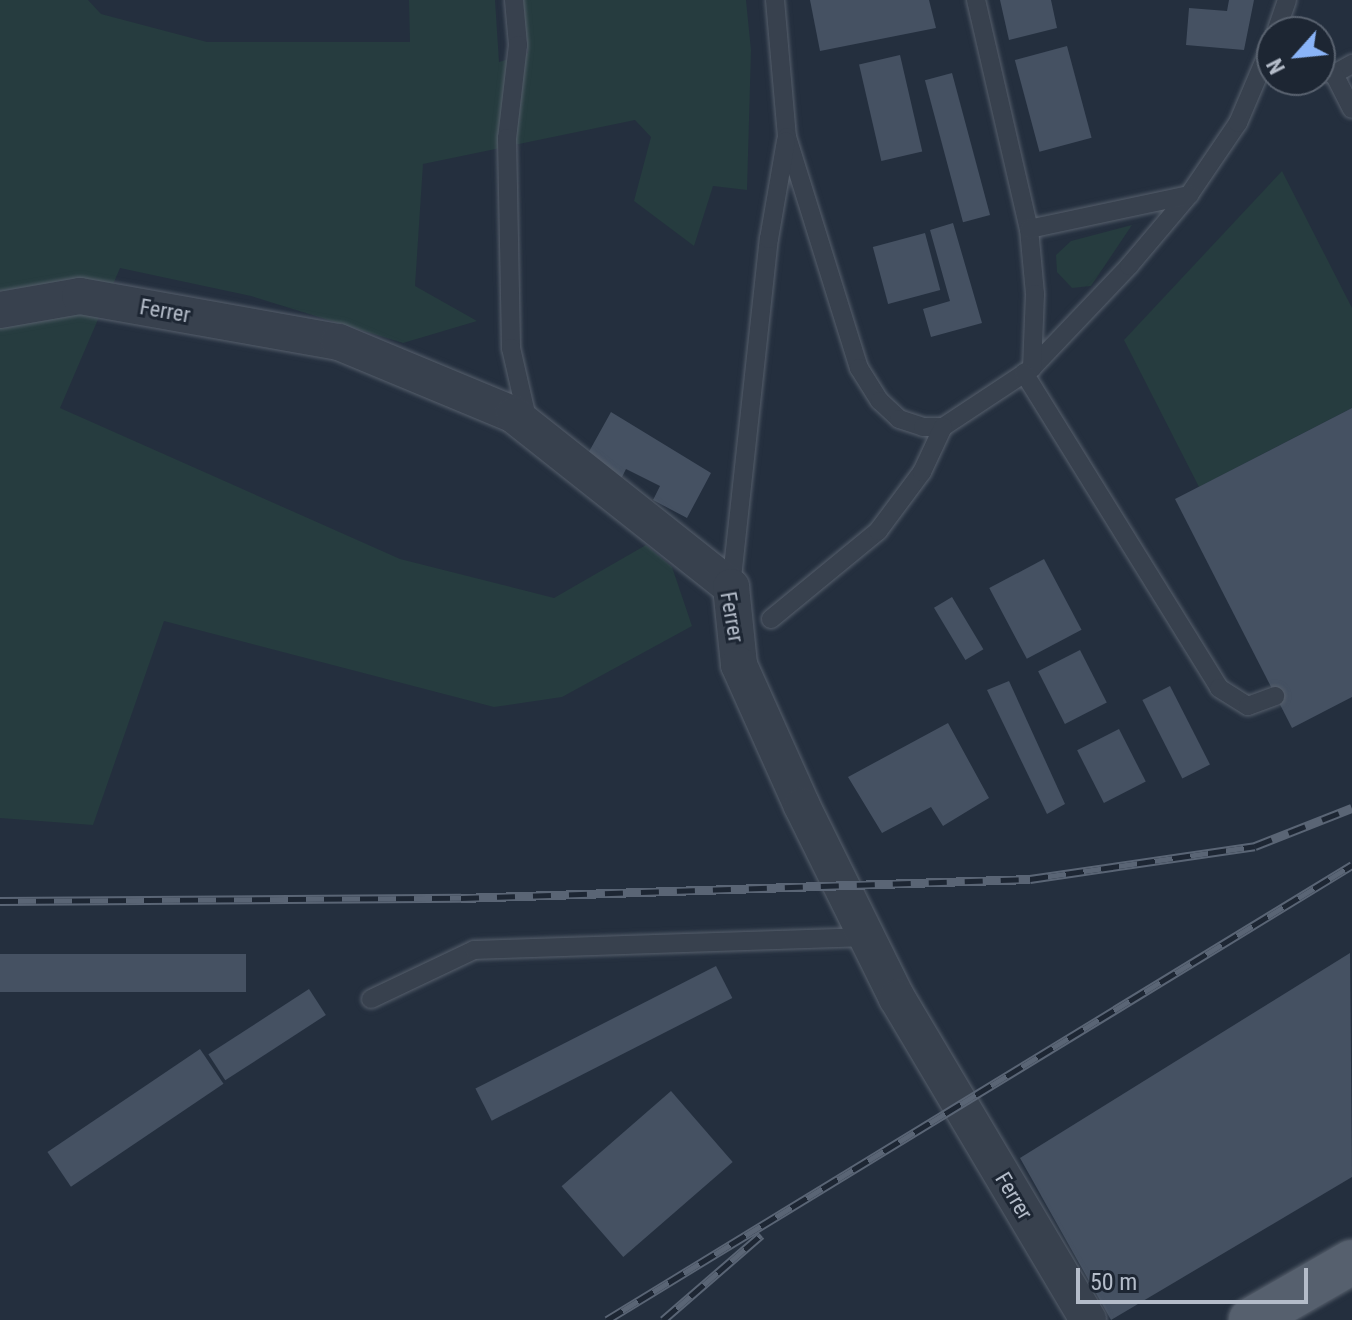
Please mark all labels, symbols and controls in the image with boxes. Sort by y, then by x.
north arrow [1256,16,1336,96]
text: N [1262,55,1290,78]
street label: Ferrer [138,294,192,328]
street label: Ferrer [715,590,749,644]
street label: Ferrer [990,1167,1038,1225]
scale bar [1080,1252,1312,1302]
text: 50 m [1090,1268,1137,1296]

